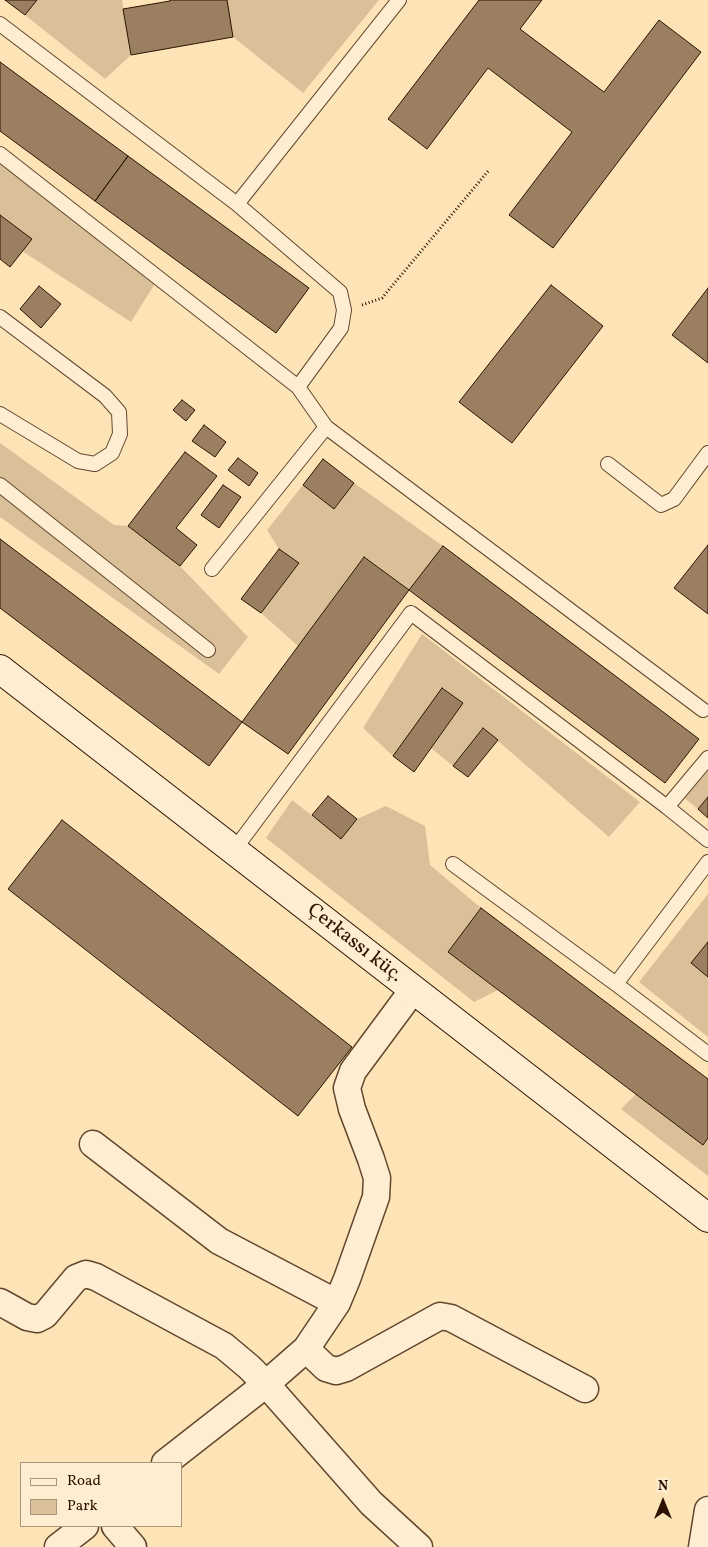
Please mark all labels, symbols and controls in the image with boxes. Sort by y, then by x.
street label: Çerkassı küç. [301,899,407,989]
legend [20,1462,182,1527]
text: Road [67,1471,101,1492]
north arrow [638,1477,688,1527]
text: N [658,1477,668,1496]
text: Park [67,1496,98,1517]

